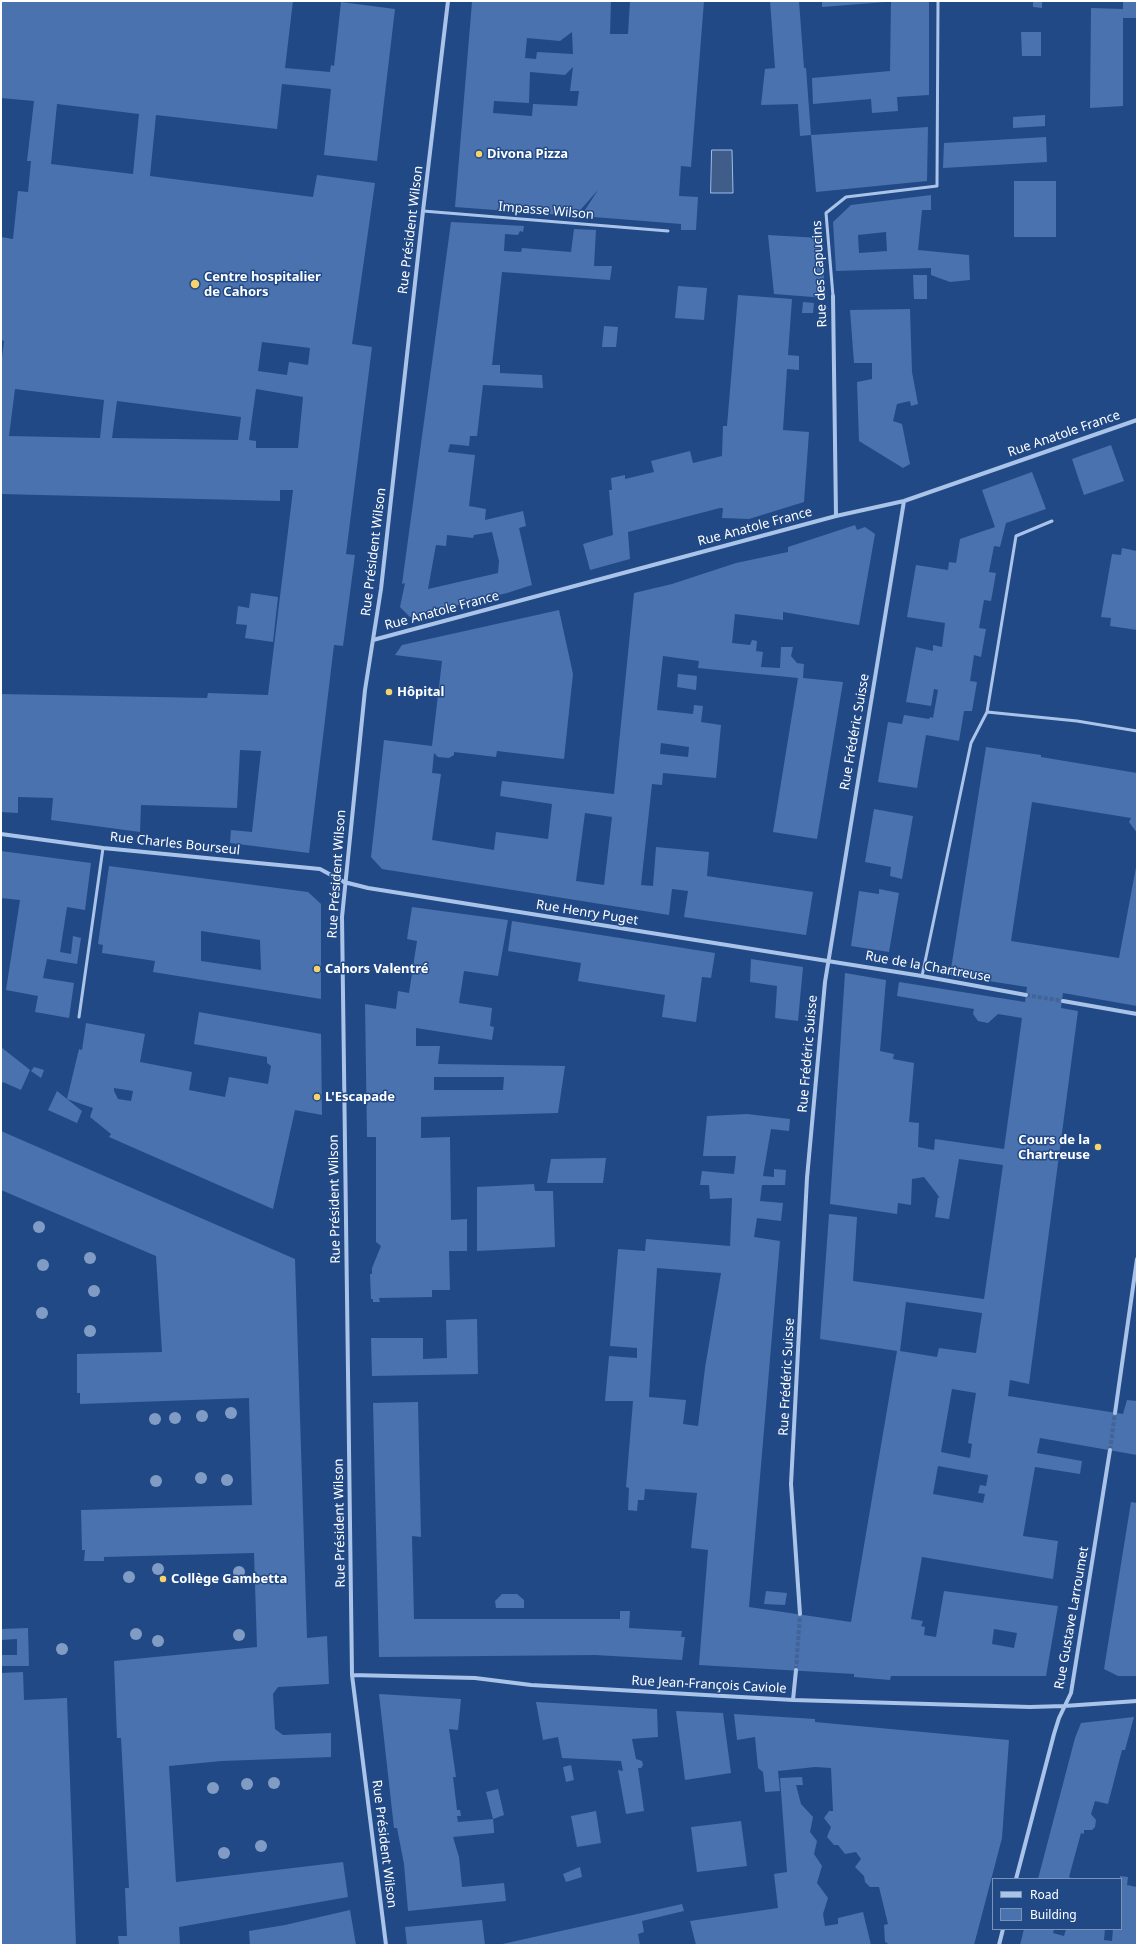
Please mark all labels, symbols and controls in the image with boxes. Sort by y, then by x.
place label: Divona Pizza [487,146,568,162]
marker: Divona Pizza [474,149,484,159]
street label: Rue Président Wilson [395,165,427,295]
street label: Impasse Wilson [498,199,594,223]
street label: Rue des Capucins [809,220,831,328]
place label: Centre hospitalier de Cahors [204,269,321,300]
marker: Centre hospitalier de Cahors [189,278,201,290]
street label: Rue Anatole France [1006,407,1122,461]
street label: Rue Président Wilson [358,487,390,617]
street label: Rue Anatole France [696,504,814,550]
street label: Rue Anatole France [383,588,501,634]
street label: Rue Frédéric Suisse [837,673,873,791]
place label: Hôpital [397,684,444,700]
marker: Hôpital [384,687,394,697]
street label: Rue Président Wilson [325,809,349,939]
street label: Rue Charles Bourseul [109,829,241,859]
street label: Rue Henry Puget [535,897,639,929]
street label: Rue de la Chartreuse [864,948,992,986]
place label: Cahors Valentré [325,961,428,977]
marker: Cahors Valentré [312,964,322,974]
street label: Rue Frédéric Suisse [795,995,821,1113]
place label: L'Escapade [325,1089,395,1105]
marker: L'Escapade [312,1092,322,1102]
place label: Cours de la Chartreuse [1018,1132,1090,1163]
street label: Rue Président Wilson [326,1134,344,1264]
marker: Cours de la Chartreuse [1093,1142,1103,1152]
street label: Rue Frédéric Suisse [776,1318,798,1436]
street label: Rue Président Wilson [331,1458,349,1588]
street label: Rue Gustave Larroumet [1052,1545,1092,1691]
place label: Collège Gambetta [171,1571,287,1587]
marker: Collège Gambetta [158,1574,168,1584]
street label: Rue Jean-François Caviole [631,1673,787,1697]
street label: Rue Président Wilson [368,1779,400,1909]
legend [992,1878,1122,1930]
text: Road [1030,1886,1059,1903]
text: Building [1030,1906,1077,1923]

